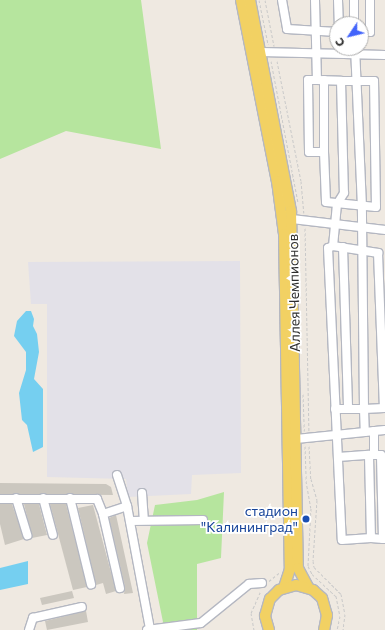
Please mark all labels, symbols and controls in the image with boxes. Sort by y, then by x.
north arrow [329,16,369,56]
text: С [332,36,347,49]
street label: Аллея Чемпионов [285,234,303,352]
place label: стадион "Калининград" [201,503,298,536]
marker: стадион "Калининград" [301,514,311,524]

